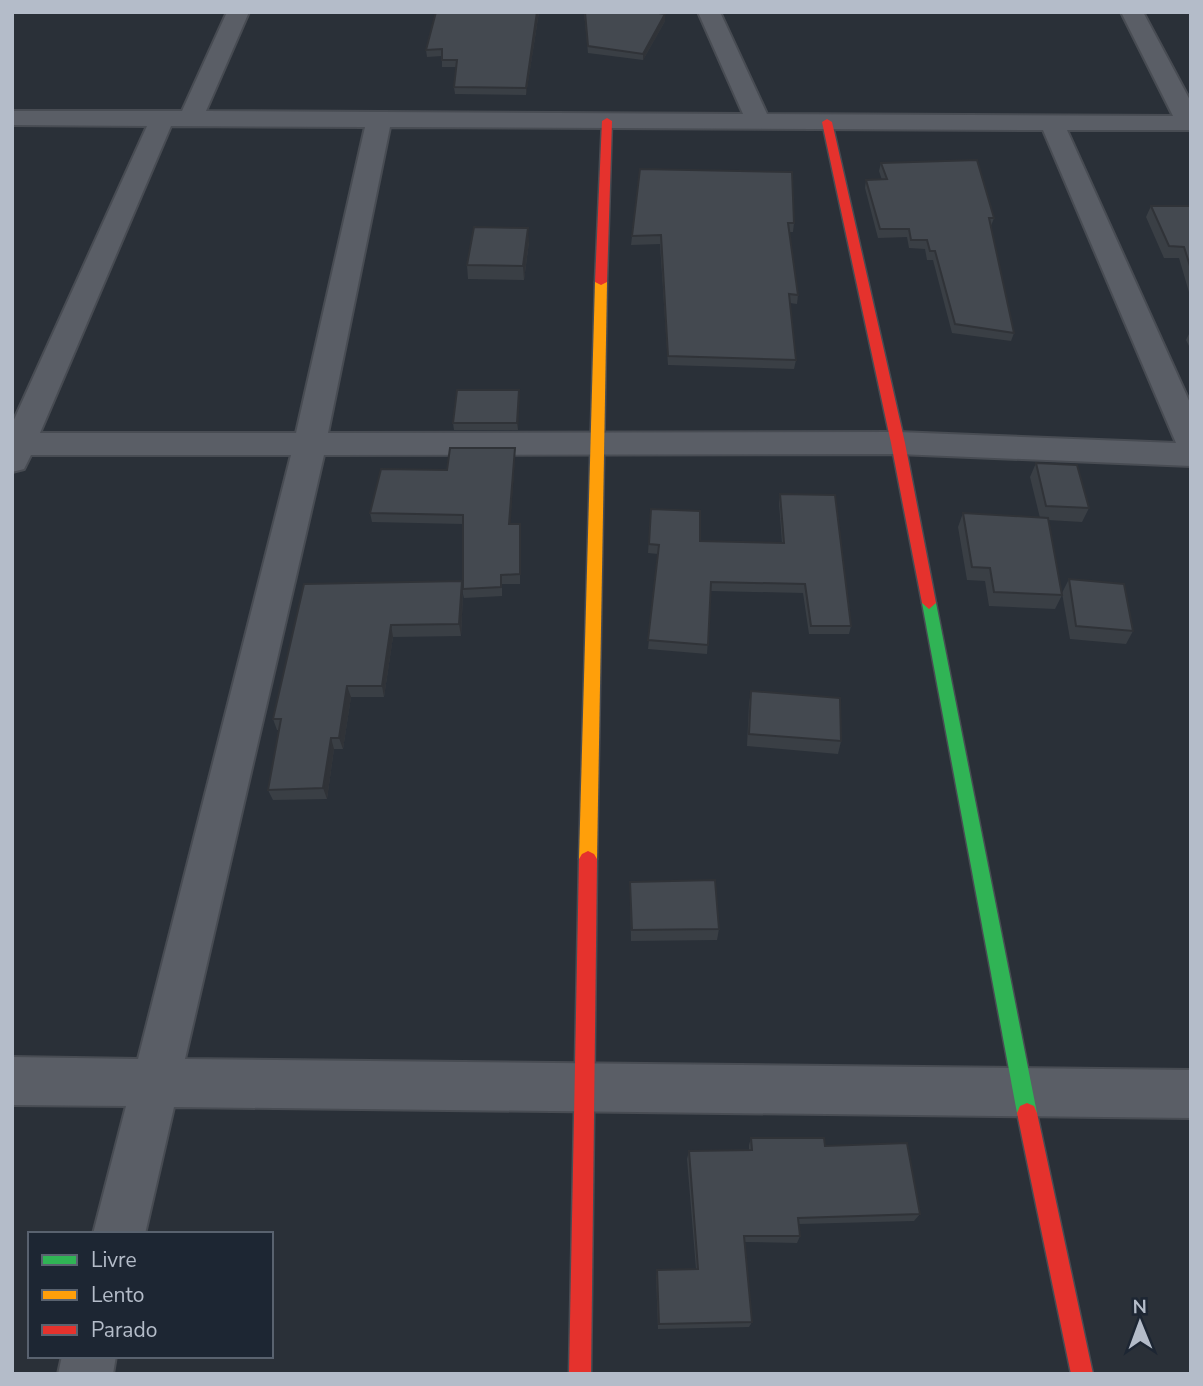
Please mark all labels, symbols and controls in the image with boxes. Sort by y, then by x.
legend [28,1232,273,1358]
text: Livre [91,1246,137,1274]
text: Lento [91,1281,144,1309]
north arrow [1105,1288,1175,1358]
text: N [1132,1294,1147,1320]
text: Parado [91,1316,157,1344]

